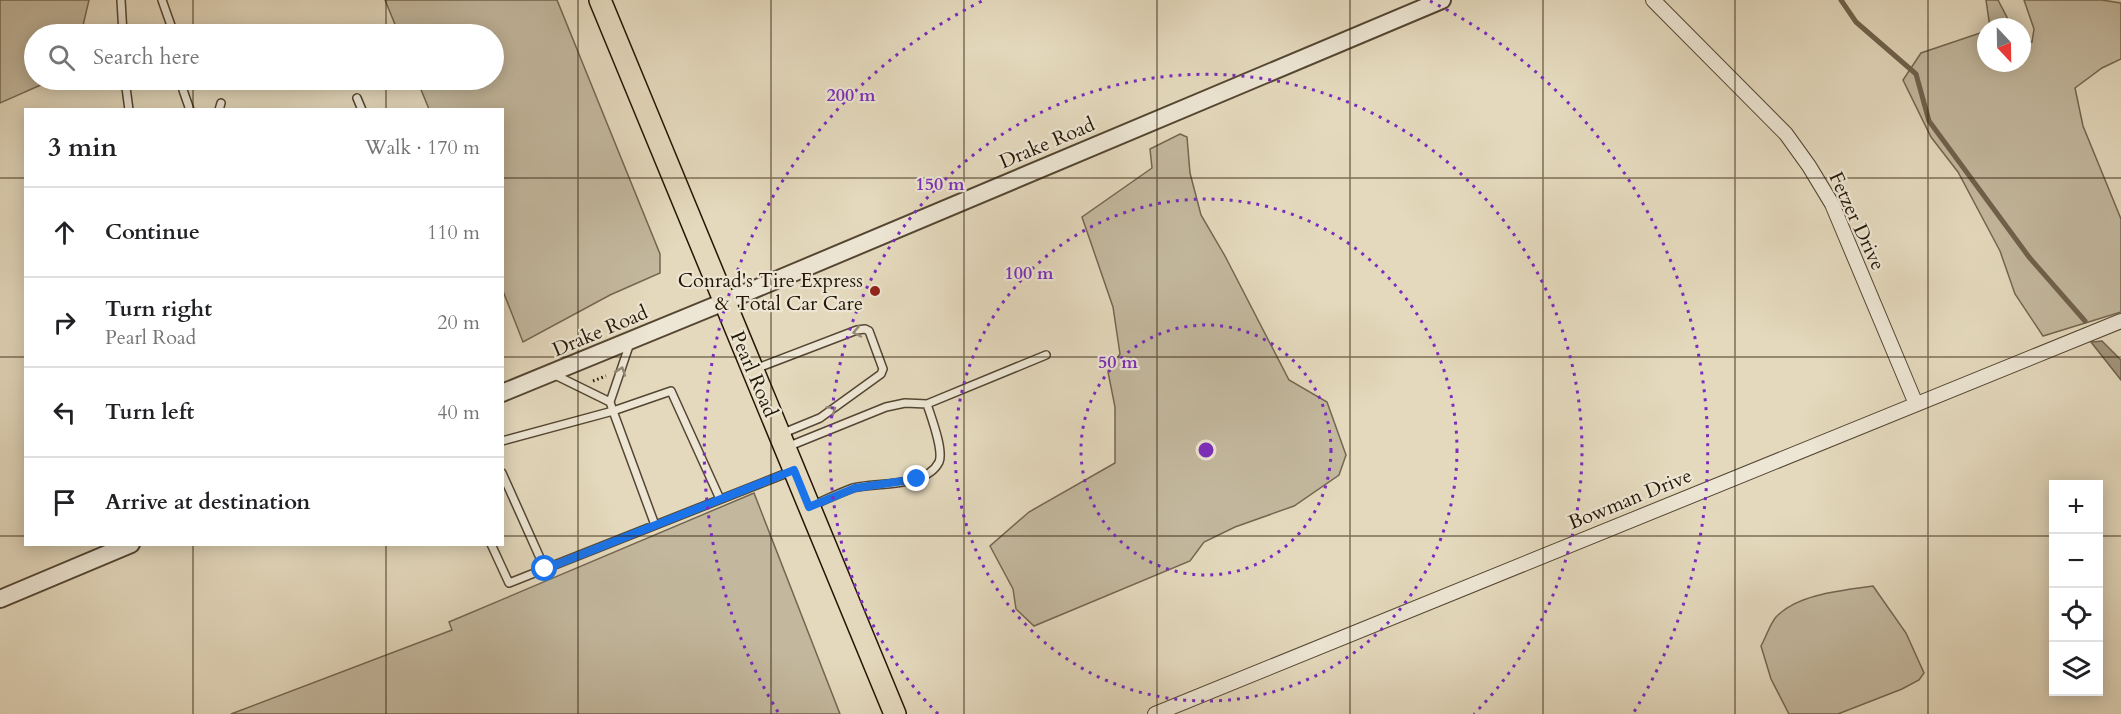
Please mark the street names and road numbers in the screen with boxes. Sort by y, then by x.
street label: Drake Road [995,111,1099,175]
street label: Fetzer Drive [1822,167,1892,275]
street label: Drake Road [548,299,652,363]
street label: Pearl Road [724,327,784,422]
street label: Bowman Drive [1564,462,1696,536]

